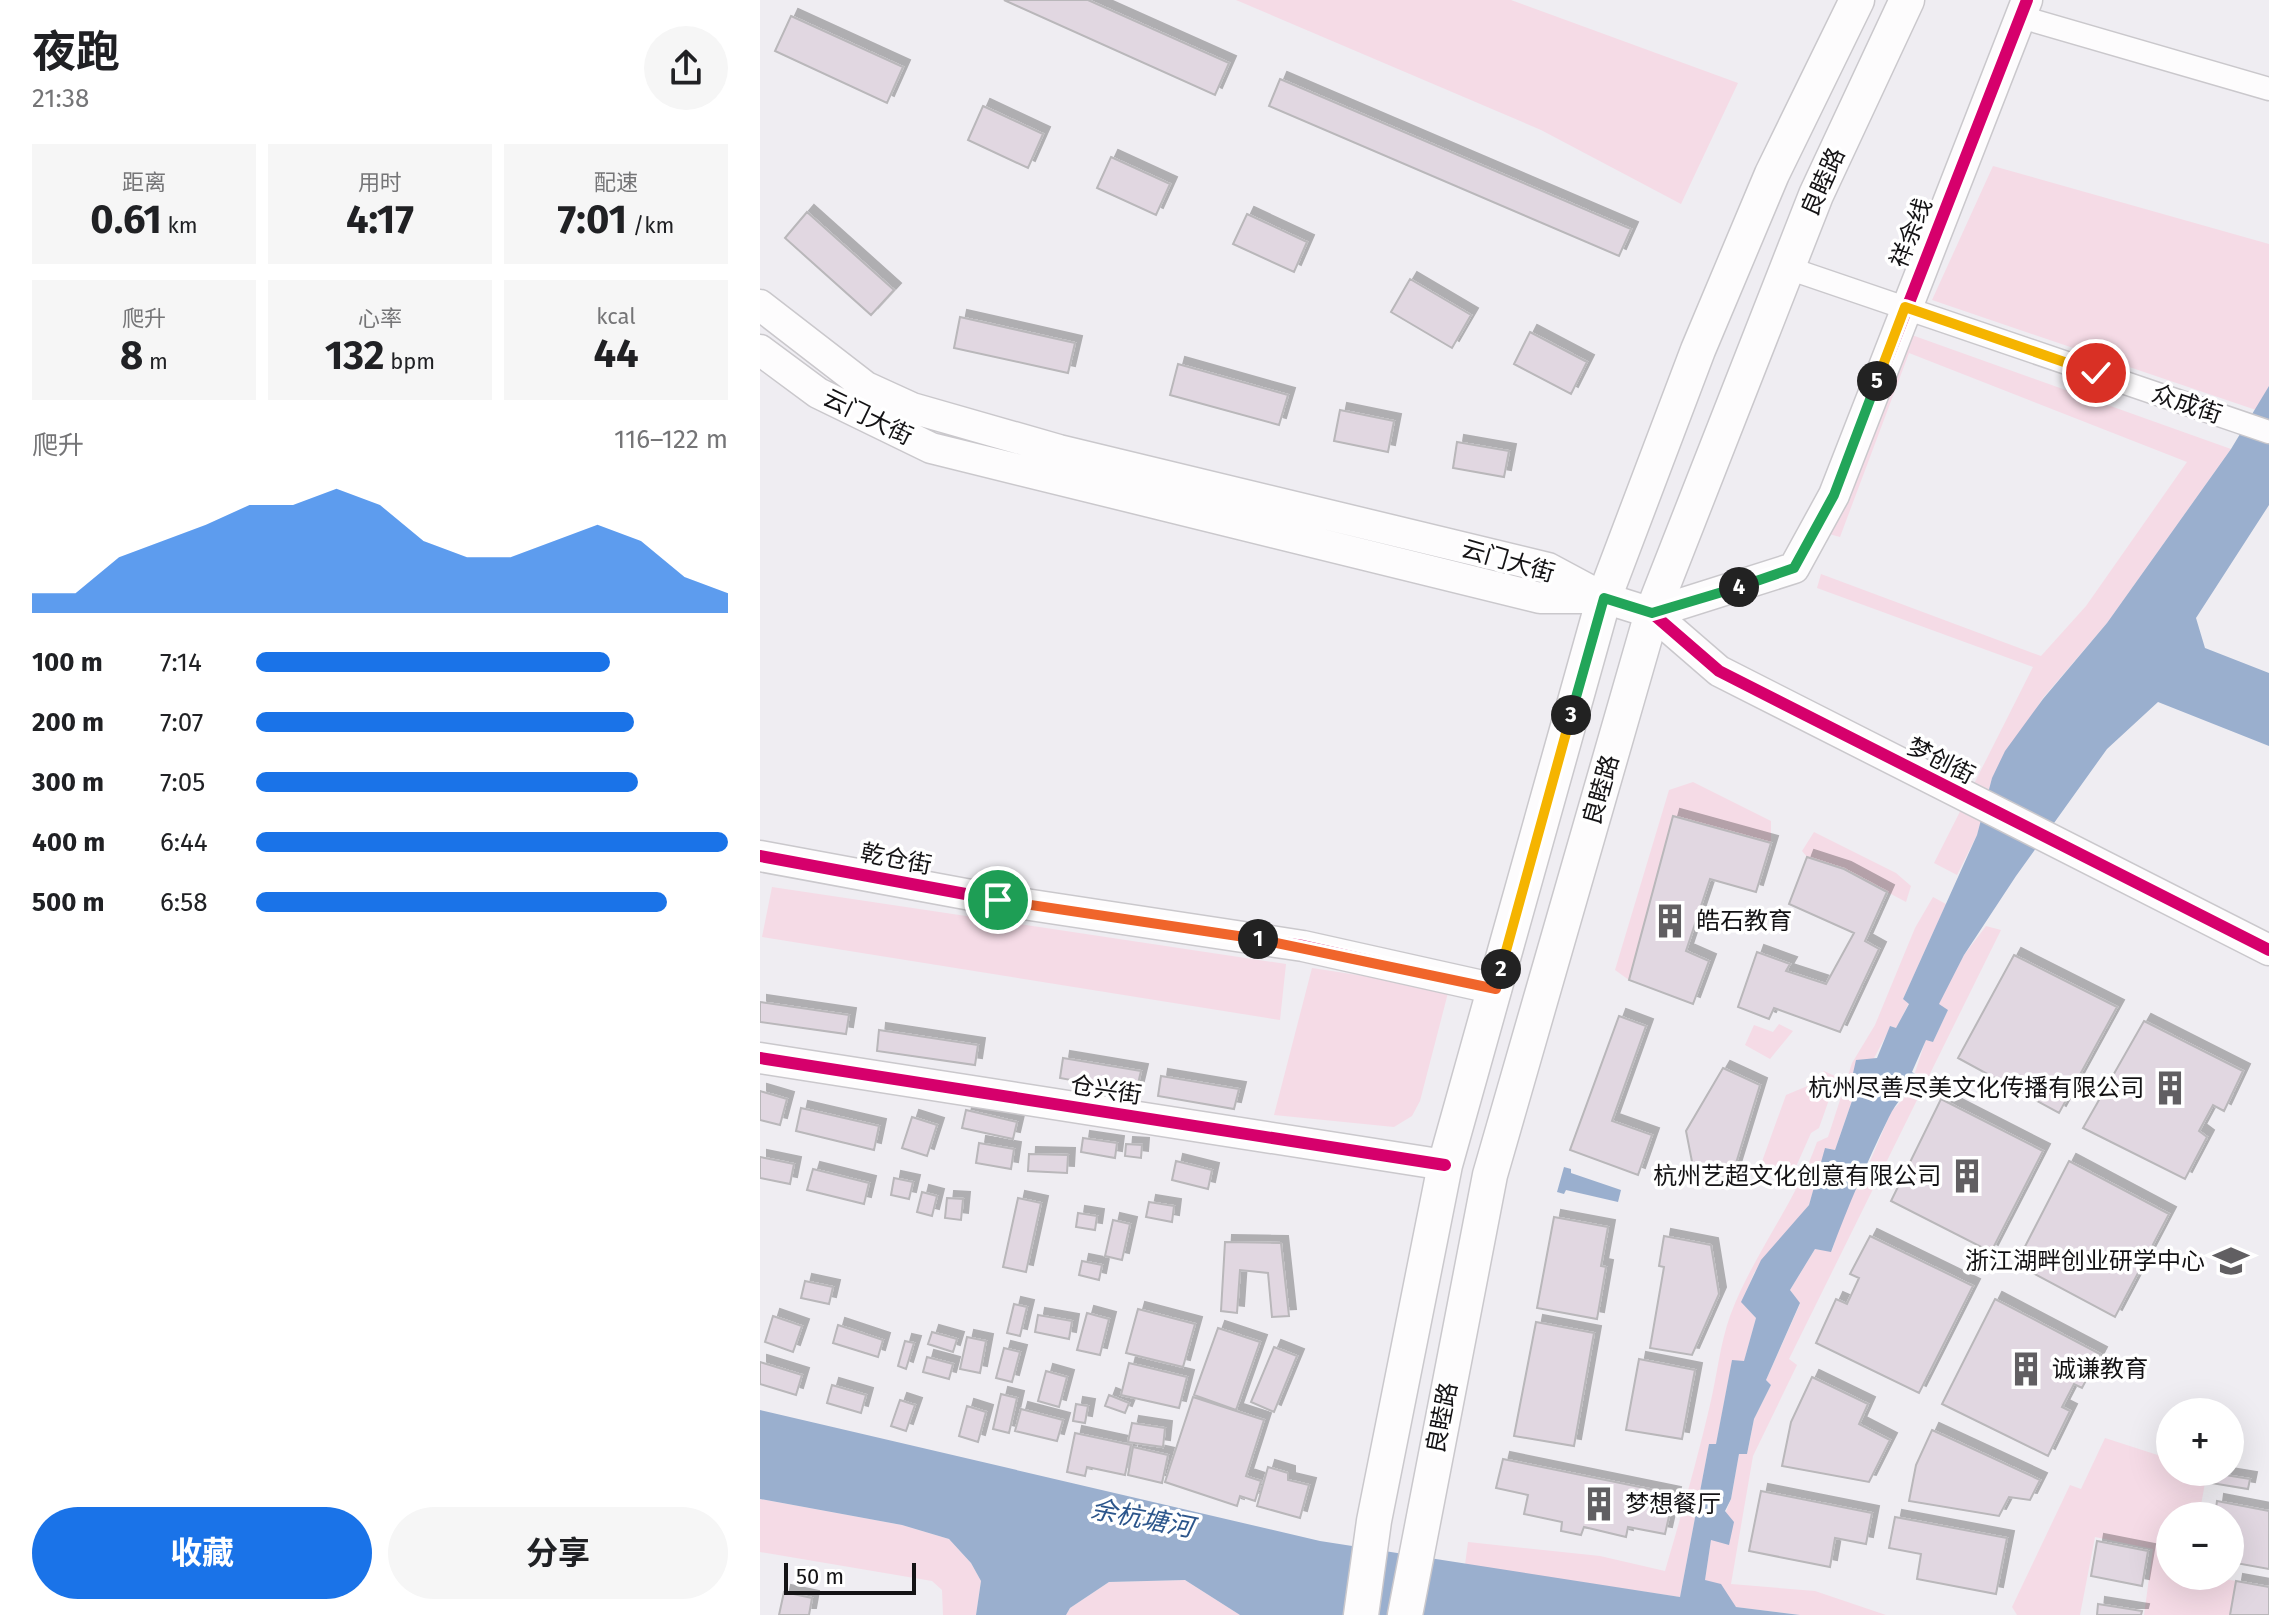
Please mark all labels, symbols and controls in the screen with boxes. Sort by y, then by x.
text: 夜跑 [32,26,120,79]
button: share [644,26,728,110]
text: 21:38 [32,83,89,114]
street label: 良睦路 [1796,143,1850,221]
text: 距离 [122,169,166,196]
text: 用时 [358,169,402,196]
text: 配速 [594,169,638,196]
street label: 祥余线 [1885,194,1937,272]
text: 0.61 [90,196,162,244]
text: 4:17 [346,196,414,244]
text: 7:01 [558,196,627,244]
text: km [162,212,198,239]
text: /km [627,212,674,239]
text: kcal [596,303,636,330]
text: 爬升 [122,305,166,332]
text: 心率 [358,305,402,332]
text: 44 [593,330,639,378]
text: 8 [120,332,143,380]
text: 132 [325,332,384,380]
pin [2062,339,2130,407]
text: m [143,348,168,375]
text: bpm [384,348,435,375]
icon: check [2074,351,2118,395]
pin: 5 [1857,361,1897,401]
text: 5 [1871,367,1883,394]
street label: 众成街 [2148,379,2226,429]
street label: 云门大街 [819,383,917,451]
text: 116–122 m [614,424,728,455]
text: 爬升 [32,430,84,461]
street label: 云门大街 [1458,534,1558,588]
pin: 4 [1719,567,1759,607]
text: 4 [1733,573,1745,600]
text: 100 m [32,647,103,678]
text: 7:14 [160,647,202,678]
pin: 3 [1551,695,1591,735]
text: 3 [1565,701,1577,728]
text: 200 m [32,707,104,738]
text: 7:07 [160,707,203,738]
street label: 梦创街 [1903,732,1979,790]
street label: 良睦路 [1578,752,1624,828]
text: 300 m [32,767,104,798]
text: 7:05 [160,767,205,798]
text: 400 m [32,827,105,858]
text: 6:44 [160,827,208,858]
street label: 乾仓街 [858,838,934,880]
pin [964,866,1032,934]
icon: arrive [976,878,1020,922]
text: 500 m [32,887,105,918]
text: 6:58 [160,887,208,918]
building icon: 皓石教育 [1651,902,1689,940]
place label: 皓石教育 [1696,907,1792,935]
pin: 1 [1238,919,1278,959]
text: 1 [1253,925,1263,952]
pin: 2 [1481,949,1521,989]
text: 2 [1495,955,1507,982]
building icon: 杭州尽善尽美文化传播有限公司 [2151,1069,2189,1107]
street label: 仓兴街 [1068,1071,1144,1109]
place label: 杭州尽善尽美文化传播有限公司 [1808,1074,2144,1102]
building icon: 杭州艺超文化创意有限公司 [1948,1157,1986,1195]
place label: 杭州艺超文化创意有限公司 [1653,1162,1941,1190]
school or university icon: 浙江湖畔创业研学中心 [2212,1242,2250,1280]
place label: 浙江湖畔创业研学中心 [1965,1247,2205,1275]
building icon: 诚谦教育 [2007,1350,2045,1388]
place label: 诚谦教育 [2052,1355,2148,1383]
street label: 良睦路 [1421,1380,1463,1456]
map controls [2156,1398,2244,1590]
button: + [2156,1398,2244,1486]
building icon: 梦想餐厅 [1580,1485,1618,1523]
place label: 梦想餐厅 [1625,1490,1721,1518]
water label: 余杭塘河 [1088,1493,1201,1545]
button: − [2156,1502,2244,1590]
button: 收藏 [32,1507,372,1599]
button: 分享 [388,1507,728,1599]
scale bar [784,1559,916,1595]
text: 50 m [796,1563,844,1590]

